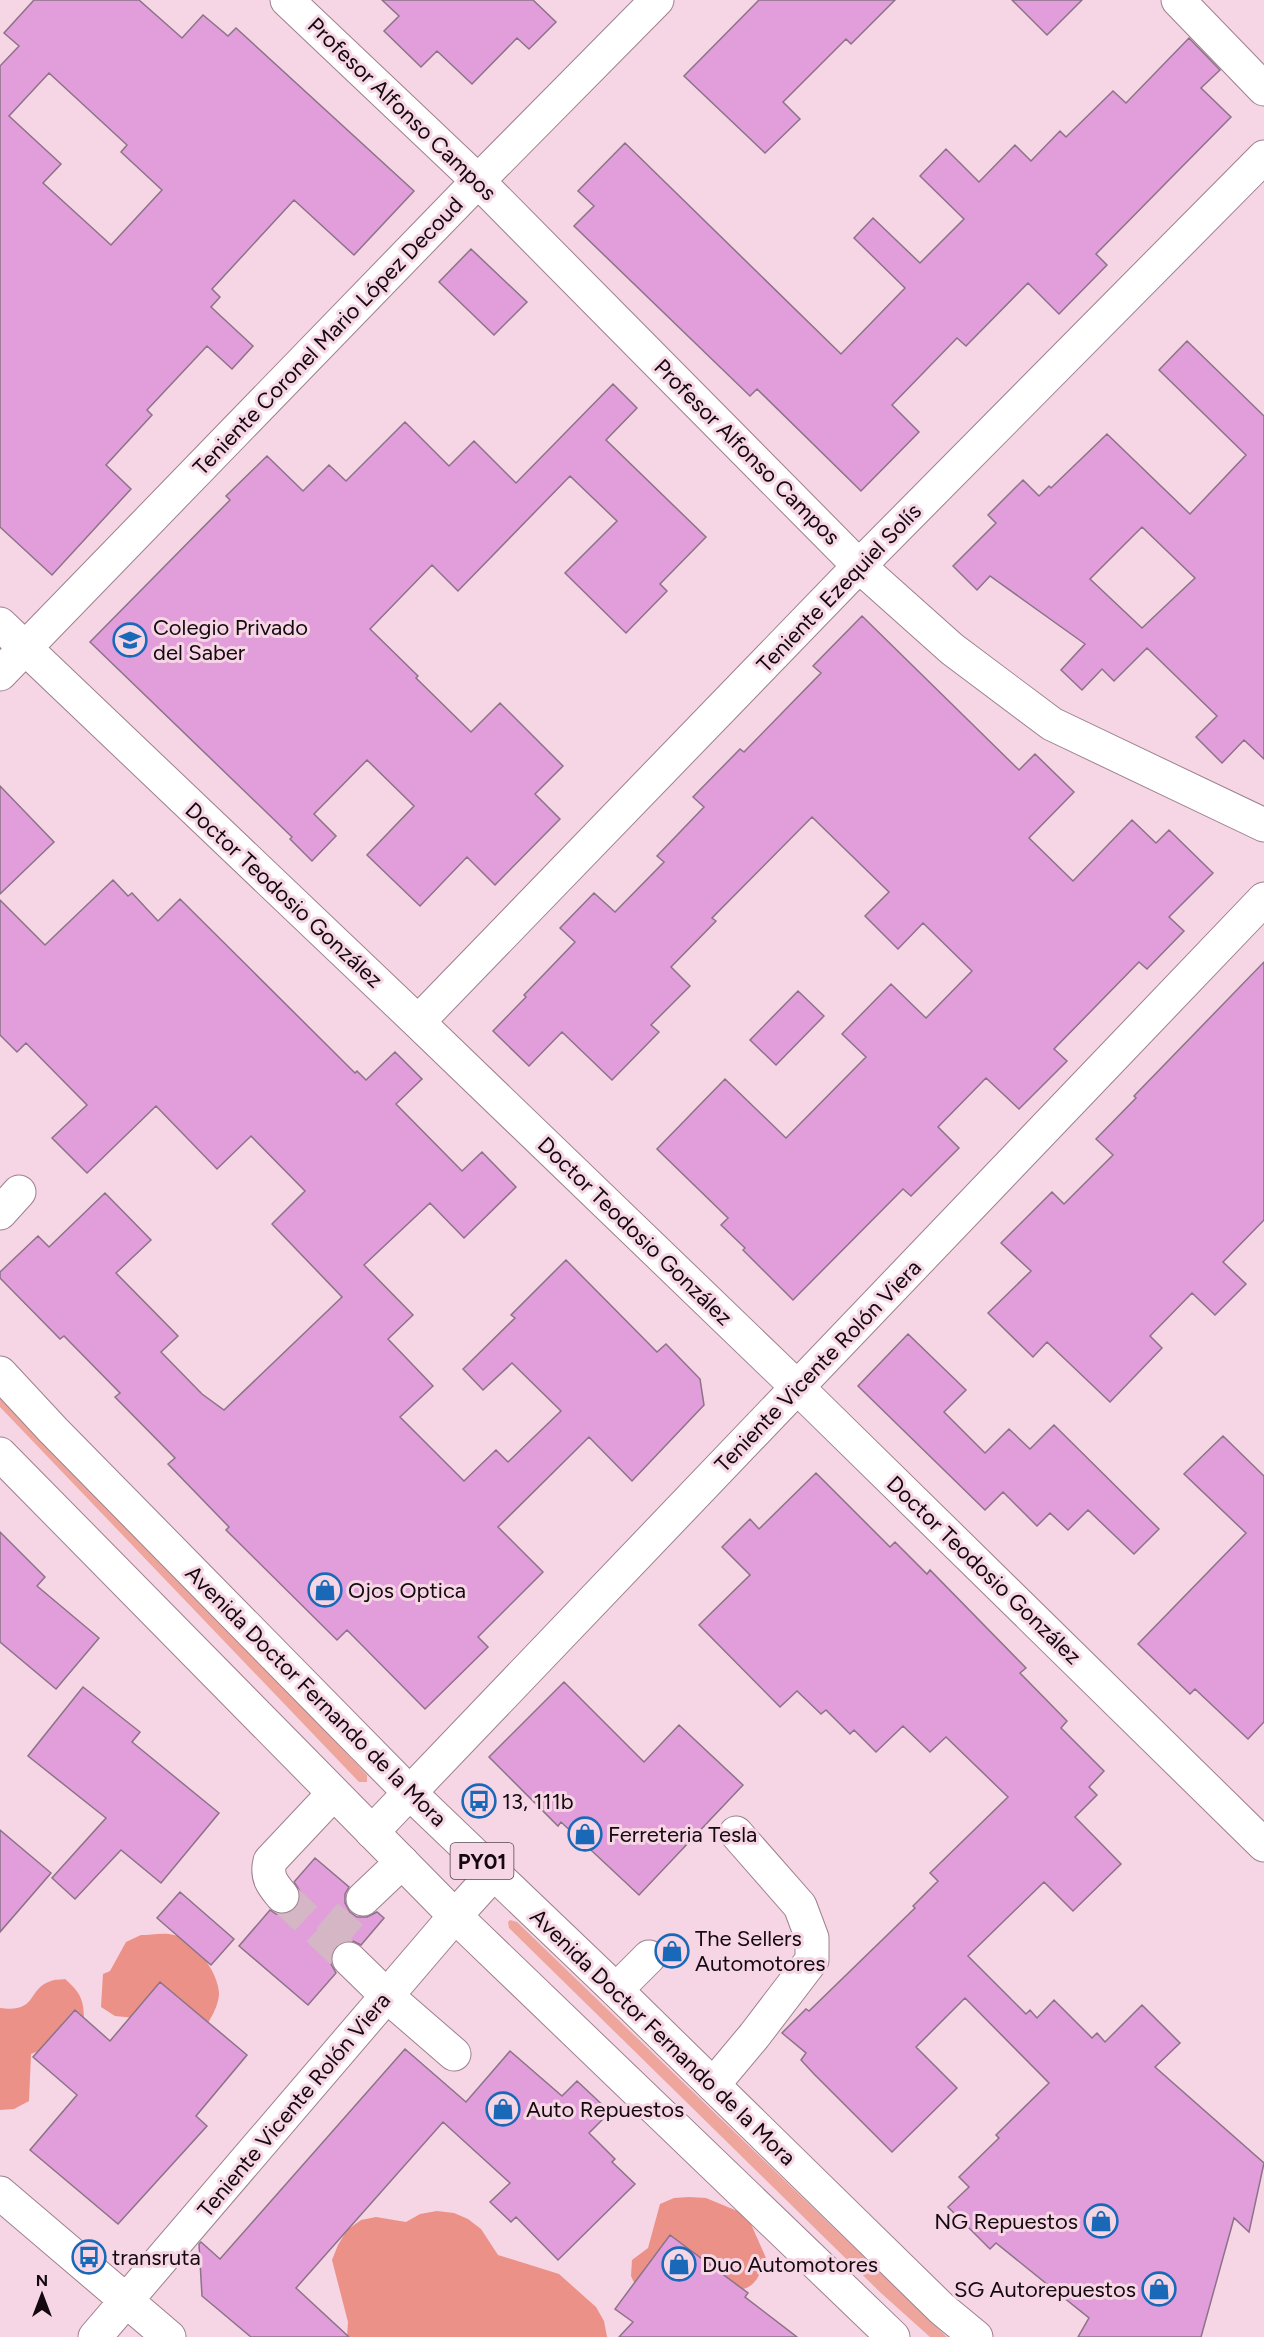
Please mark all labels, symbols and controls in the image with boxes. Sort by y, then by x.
street label: Profesor Alfonso Campos [302,12,502,206]
street label: Teniente Coronel Mario López Decoud [187,191,469,481]
street label: Profesor Alfonso Campos [648,353,846,551]
street label: Teniente Ezequiel Solís [751,498,927,678]
place label: Colegio Privado del Saber [153,614,308,666]
school or university icon: Colegio Privado del Saber [112,622,148,658]
street label: Doctor Teodosio González [180,797,388,993]
street label: Doctor Teodosio González [532,1131,738,1331]
street label: Teniente Vicente Rolón Viera [709,1254,927,1478]
street label: Doctor Teodosio González [881,1470,1087,1670]
street label: Avenida Doctor Fernando de la Mora [180,1560,452,1832]
shop icon: Ojos Optica [307,1572,343,1608]
place label: Ojos Optica [348,1577,466,1604]
bus stop icon: 13, 111b [461,1783,497,1819]
place label: 13, 111b [502,1788,574,1815]
shop icon: Ferreteria Tesla [567,1816,603,1852]
place label: Ferreteria Tesla [608,1821,757,1848]
road number: PY01 [450,1843,514,1879]
street label: Avenida Doctor Fernando de la Mora [525,1903,801,2171]
place label: The Sellers Automotores [695,1925,825,1977]
shop icon: The Sellers Automotores [654,1933,690,1969]
street label: Teniente Vicente Rolón Viera [192,1987,396,2223]
shop icon: Auto Repuestos [485,2091,521,2127]
place label: Auto Repuestos [526,2096,684,2123]
shop icon: NG Repuestos [1083,2203,1119,2239]
place label: NG Repuestos [934,2208,1078,2235]
bus stop icon: transruta [71,2239,107,2275]
place label: transruta [112,2244,201,2271]
shop icon: Duo Automotores [661,2246,697,2282]
place label: Duo Automotores [702,2251,878,2278]
north arrow [12,2265,72,2325]
text: N [36,2271,48,2290]
shop icon: SG Autorepuestos [1141,2271,1177,2307]
place label: SG Autorepuestos [954,2276,1136,2303]

